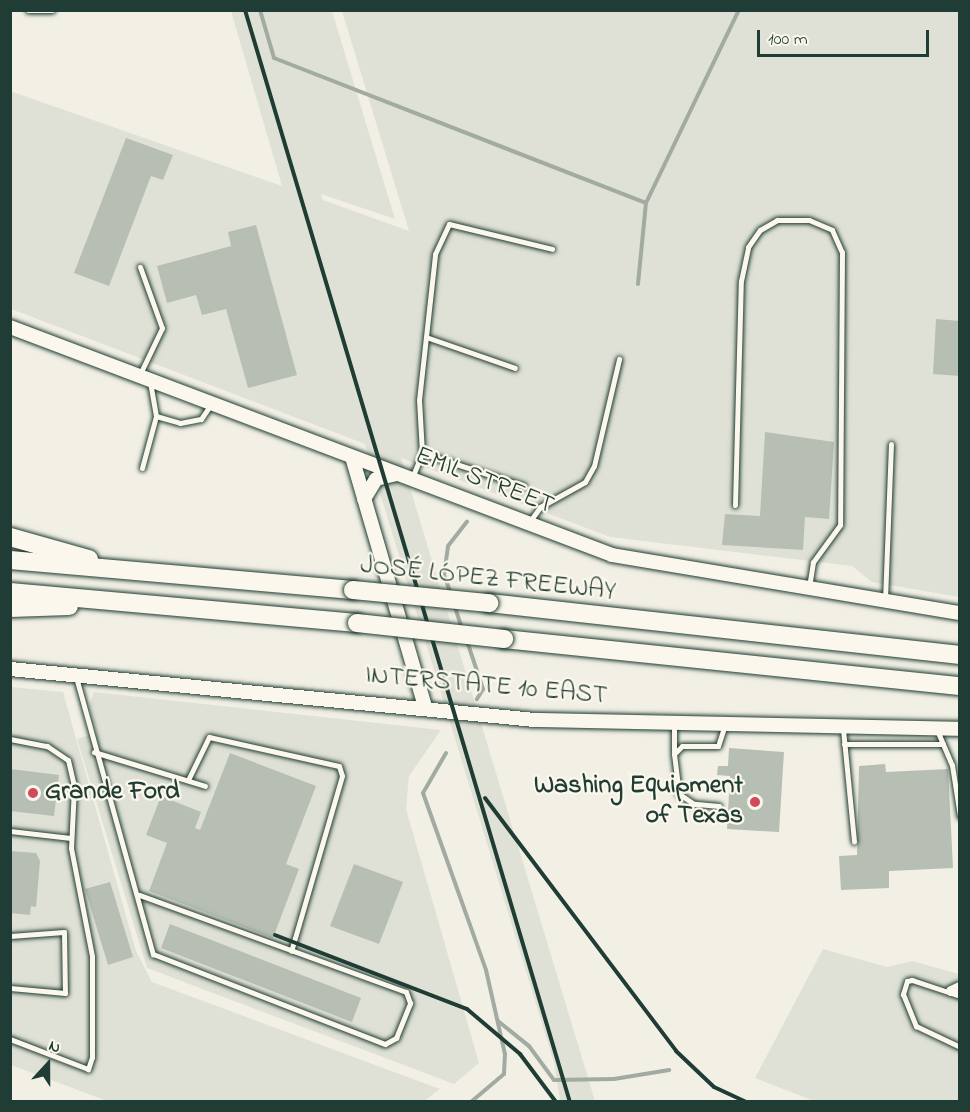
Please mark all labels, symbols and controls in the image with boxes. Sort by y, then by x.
scale bar [760,18,932,56]
text: 100 m [768,27,808,53]
street label: EMIL STREET [410,441,558,523]
street label: JOSÉ LÓPEZ FREEWAY [359,551,617,609]
street label: INTERSTATE 10 EAST [364,661,608,713]
place label: Washing Equipment of Texas [534,771,743,832]
place label: Grande Ford [45,777,180,809]
marker: Grande Ford [26,786,40,800]
marker: Washing Equipment of Texas [748,795,762,809]
north arrow [18,1034,78,1094]
text: N [45,1034,64,1060]

